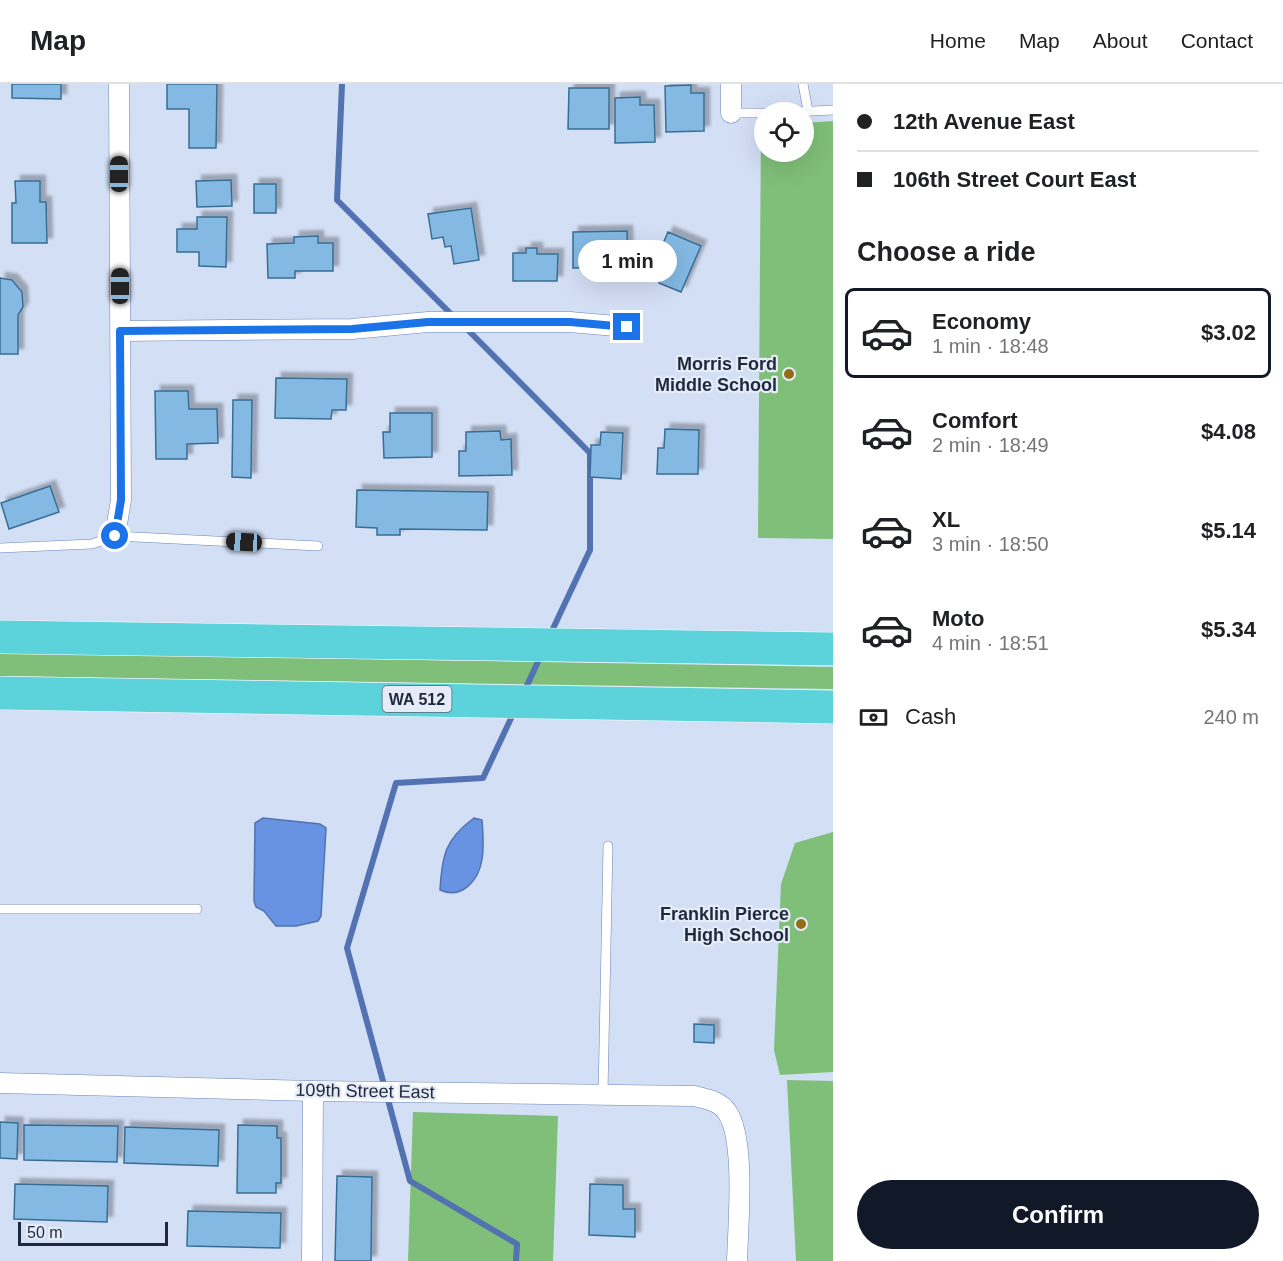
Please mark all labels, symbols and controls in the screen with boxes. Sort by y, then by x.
text: Map [30,25,86,56]
text: Home [930,29,986,52]
text: Map [1019,29,1060,52]
text: About [1093,29,1148,52]
text: Contact [1181,29,1253,52]
map controls [754,102,814,162]
button: locate [754,102,814,162]
text: 12th Avenue East [893,109,1075,134]
car [110,156,128,192]
text: 106th Street Court East [893,167,1136,192]
text: Choose a ride [857,237,1036,267]
callout: 1 min [578,240,676,282]
text: 1 min [601,250,654,272]
car [111,268,129,304]
icon: car [860,306,914,360]
text: Economy [932,309,1031,334]
route end [613,313,640,340]
text: $3.02 [1201,320,1256,345]
text: 1 min · 18:48 [932,335,1049,357]
place label: Morris Ford Middle School [655,354,777,395]
marker: Morris Ford Middle School [782,367,796,381]
icon: car [860,405,914,459]
text: Comfort [932,408,1018,433]
text: $4.08 [1201,419,1256,444]
text: 2 min · 18:49 [932,434,1049,456]
icon: car [860,504,914,558]
text: XL [932,507,960,532]
text: $5.14 [1201,518,1256,543]
route start [101,522,128,549]
car [226,532,262,552]
text: 3 min · 18:50 [932,533,1049,555]
icon: car [860,603,914,657]
text: Moto [932,606,985,631]
text: $5.34 [1201,617,1256,642]
text: 4 min · 18:51 [932,632,1049,654]
road number: WA 512 [382,686,452,712]
icon: cash [857,701,890,734]
text: Cash [905,704,956,729]
text: 240 m [1203,706,1259,728]
place label: Franklin Pierce High School [660,904,789,945]
marker: Franklin Pierce High School [794,917,808,931]
street label: 109th Street East [295,1080,435,1102]
button: Confirm [857,1180,1259,1249]
scale bar [18,1219,168,1246]
text: 50 m [27,1224,63,1241]

